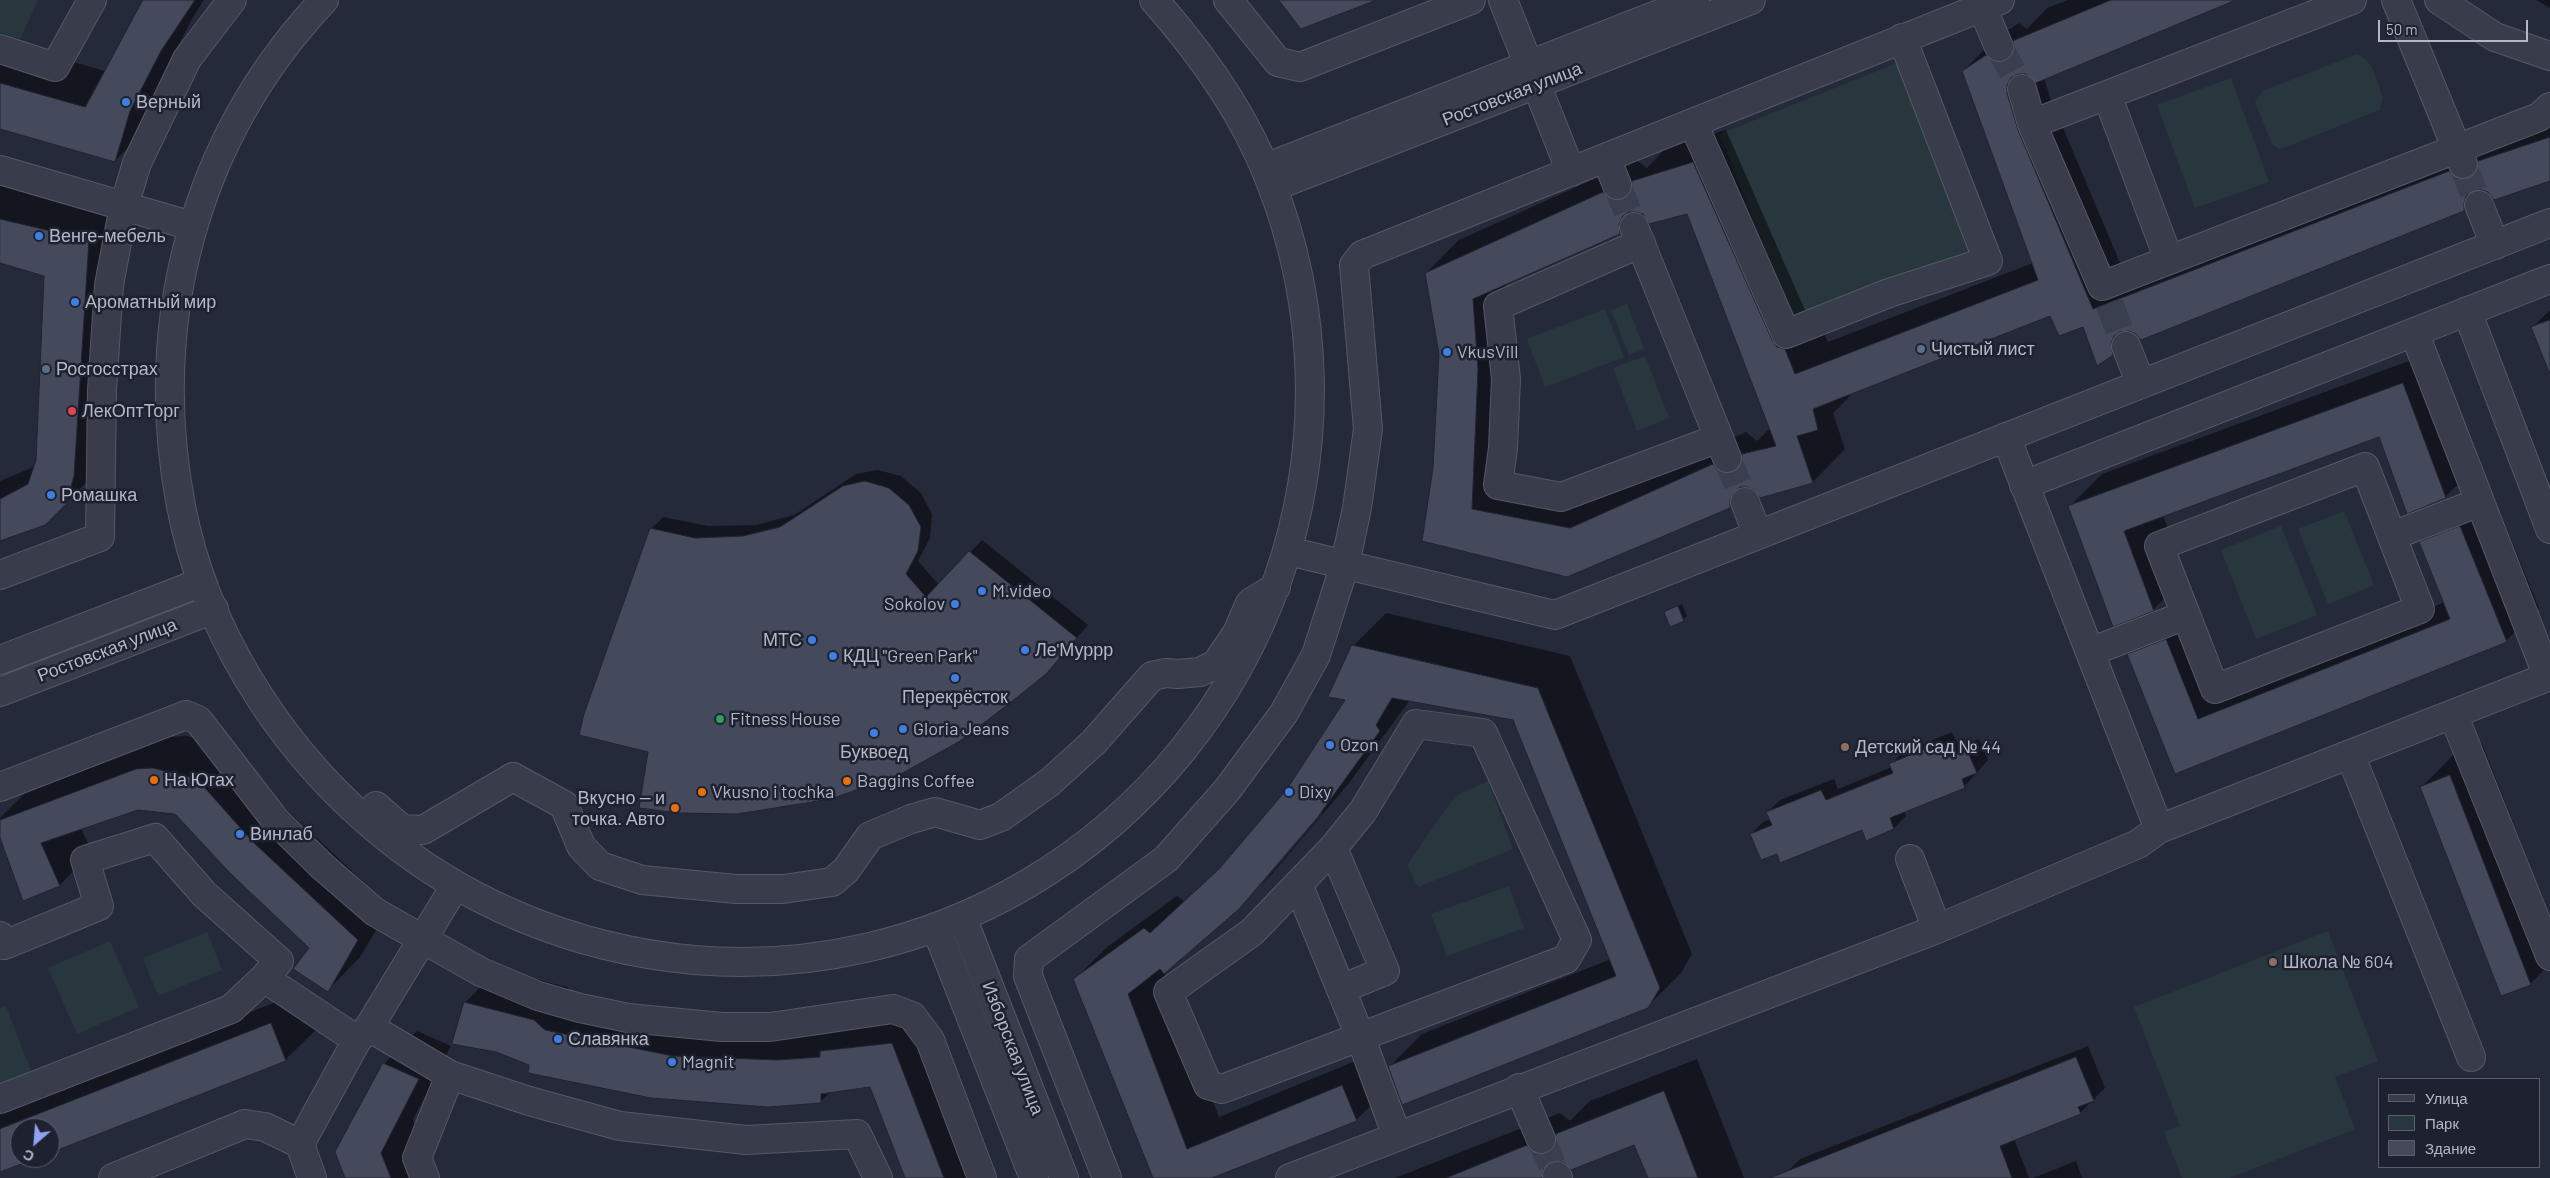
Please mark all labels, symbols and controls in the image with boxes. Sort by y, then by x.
scale bar [2380,10,2530,42]
text: 50 m [2386,20,2418,38]
street label: Ростовская улица [1439,57,1585,131]
place label: Верный [136,91,201,113]
marker: Верный [120,96,132,108]
place label: Венге-мебель [49,225,166,247]
marker: Венге-мебель [33,230,45,242]
place label: Ароматный мир [85,291,216,313]
marker: Ароматный мир [69,296,81,308]
place label: Чистый лист [1931,338,2035,360]
place label: VkusVill [1457,341,1518,363]
marker: Чистый лист [1915,343,1927,355]
marker: VkusVill [1441,346,1453,358]
place label: Росгосстрах [56,358,158,380]
marker: Росгосстрах [40,363,52,375]
place label: ЛекОптТорг [82,400,180,422]
marker: ЛекОптТорг [66,405,78,417]
place label: Ромашка [61,484,137,506]
marker: Ромашка [45,489,57,501]
place label: M.video [992,580,1052,602]
marker: M.video [976,585,988,597]
place label: Sokolov [884,593,945,615]
marker: Sokolov [949,598,961,610]
street label: Ростовская улица [34,613,180,687]
place label: МТС [763,629,802,651]
marker: МТС [806,634,818,646]
place label: Ле'Муррр [1035,639,1113,661]
marker: Ле'Муррр [1019,644,1031,656]
place label: КДЦ "Green Park" [843,645,977,667]
marker: КДЦ "Green Park" [827,650,839,662]
marker: Перекрёсток [949,672,961,684]
place label: Перекрёсток [902,686,1008,708]
place label: Fitness House [730,708,841,730]
marker: Fitness House [714,713,726,725]
place label: Gloria Jeans [913,718,1009,740]
marker: Gloria Jeans [897,723,909,735]
marker: Буквоед [868,727,880,739]
place label: Ozon [1340,734,1379,756]
place label: Детский сад № 44 [1855,736,2001,758]
marker: Ozon [1324,739,1336,751]
place label: Буквоед [840,741,908,763]
marker: Детский сад № 44 [1839,741,1851,753]
place label: На Югах [164,769,234,791]
place label: Baggins Coffee [857,770,975,792]
marker: На Югах [148,774,160,786]
marker: Baggins Coffee [841,775,853,787]
place label: Vkusno i tochka [712,781,834,803]
place label: Dixy [1299,781,1332,803]
marker: Vkusno i tochka [696,786,708,798]
marker: Dixy [1283,786,1295,798]
place label: Вкусно — и точка. Авто [572,787,665,830]
marker: Вкусно — и точка. Авто [669,802,681,814]
place label: Винлаб [250,823,313,845]
marker: Винлаб [234,828,246,840]
place label: Школа № 604 [2283,951,2394,973]
marker: Школа № 604 [2267,956,2279,968]
street label: Изборская улица [978,978,1048,1118]
place label: Славянка [568,1028,649,1050]
marker: Славянка [552,1033,564,1045]
place label: Magnit [682,1051,735,1073]
marker: Magnit [666,1056,678,1068]
legend [2378,1078,2540,1168]
text: Улица [2425,1089,2468,1107]
text: Парк [2425,1114,2459,1132]
north arrow [10,1118,60,1168]
text: Здание [2425,1139,2476,1157]
text: С [20,1146,37,1166]

